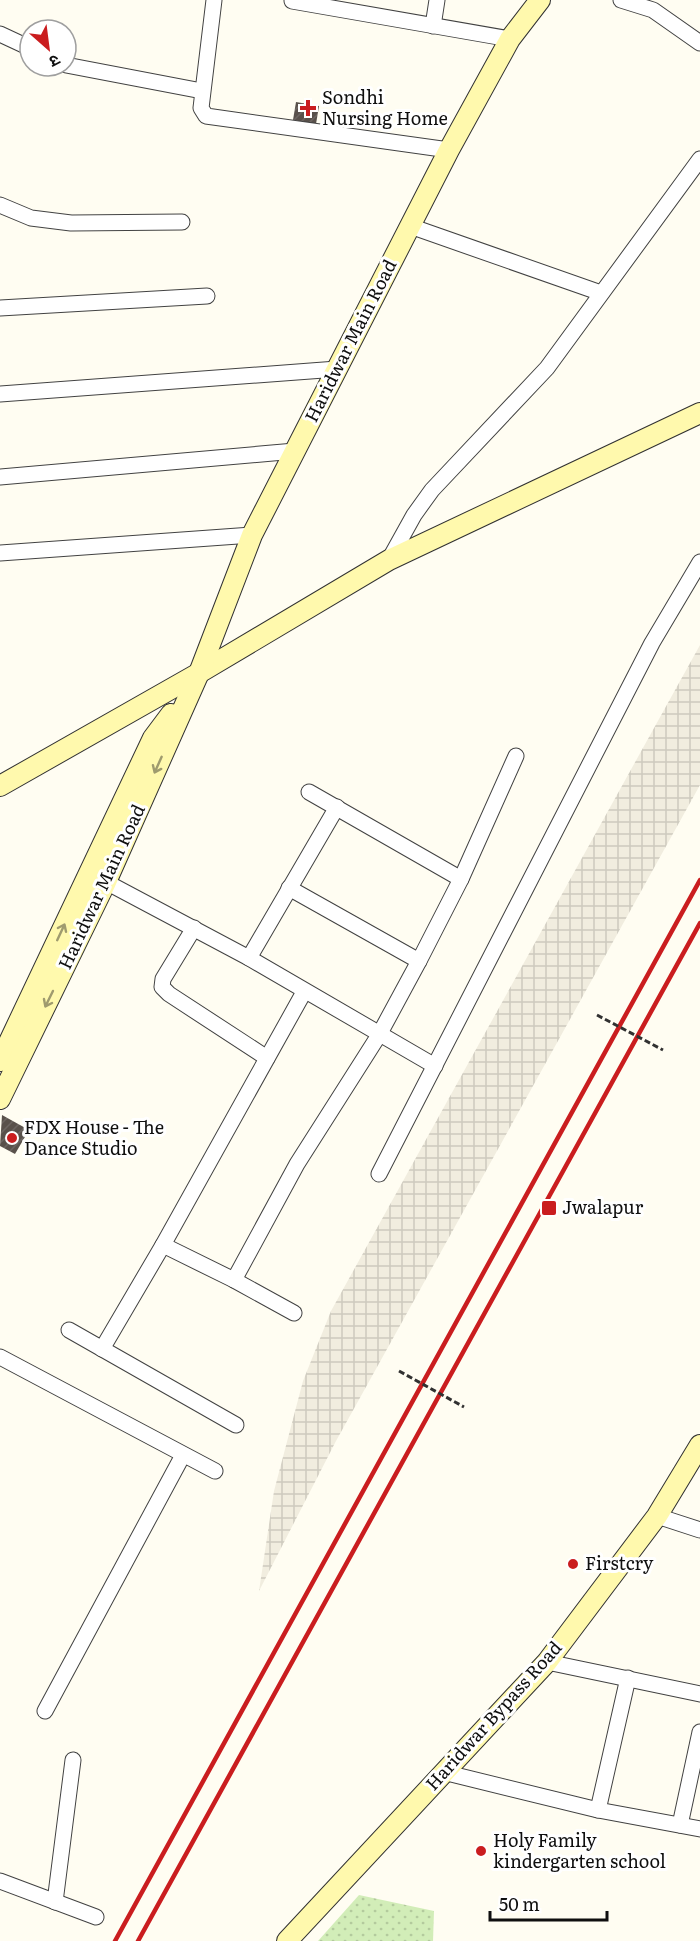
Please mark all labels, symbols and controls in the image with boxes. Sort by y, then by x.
north arrow [18,18,78,78]
text: उ [45,49,65,75]
place label: Sondhi Nursing Home [322,83,448,131]
marker: Sondhi Nursing Home [299,99,317,117]
street label: Haridwar Main Road [297,254,402,426]
one-way arrow [151,756,163,774]
street label: Haridwar Main Road [50,799,151,973]
one-way arrow [56,924,68,942]
one-way arrow [43,990,54,1008]
place label: FDX House - The Dance Studio [24,1113,164,1161]
marker: FDX House - The Dance Studio [5,1131,19,1145]
place label: Jwalapur [562,1193,644,1220]
marker: Jwalapur [540,1199,558,1217]
place label: Firstcry [585,1549,654,1576]
marker: Firstcry [566,1557,580,1571]
street label: Haridwar Bypass Road [418,1634,567,1796]
place label: Holy Family kindergarten school [493,1826,666,1874]
marker: Holy Family kindergarten school [474,1844,488,1858]
scale bar [490,1884,607,1922]
text: 50 m [499,1890,540,1917]

